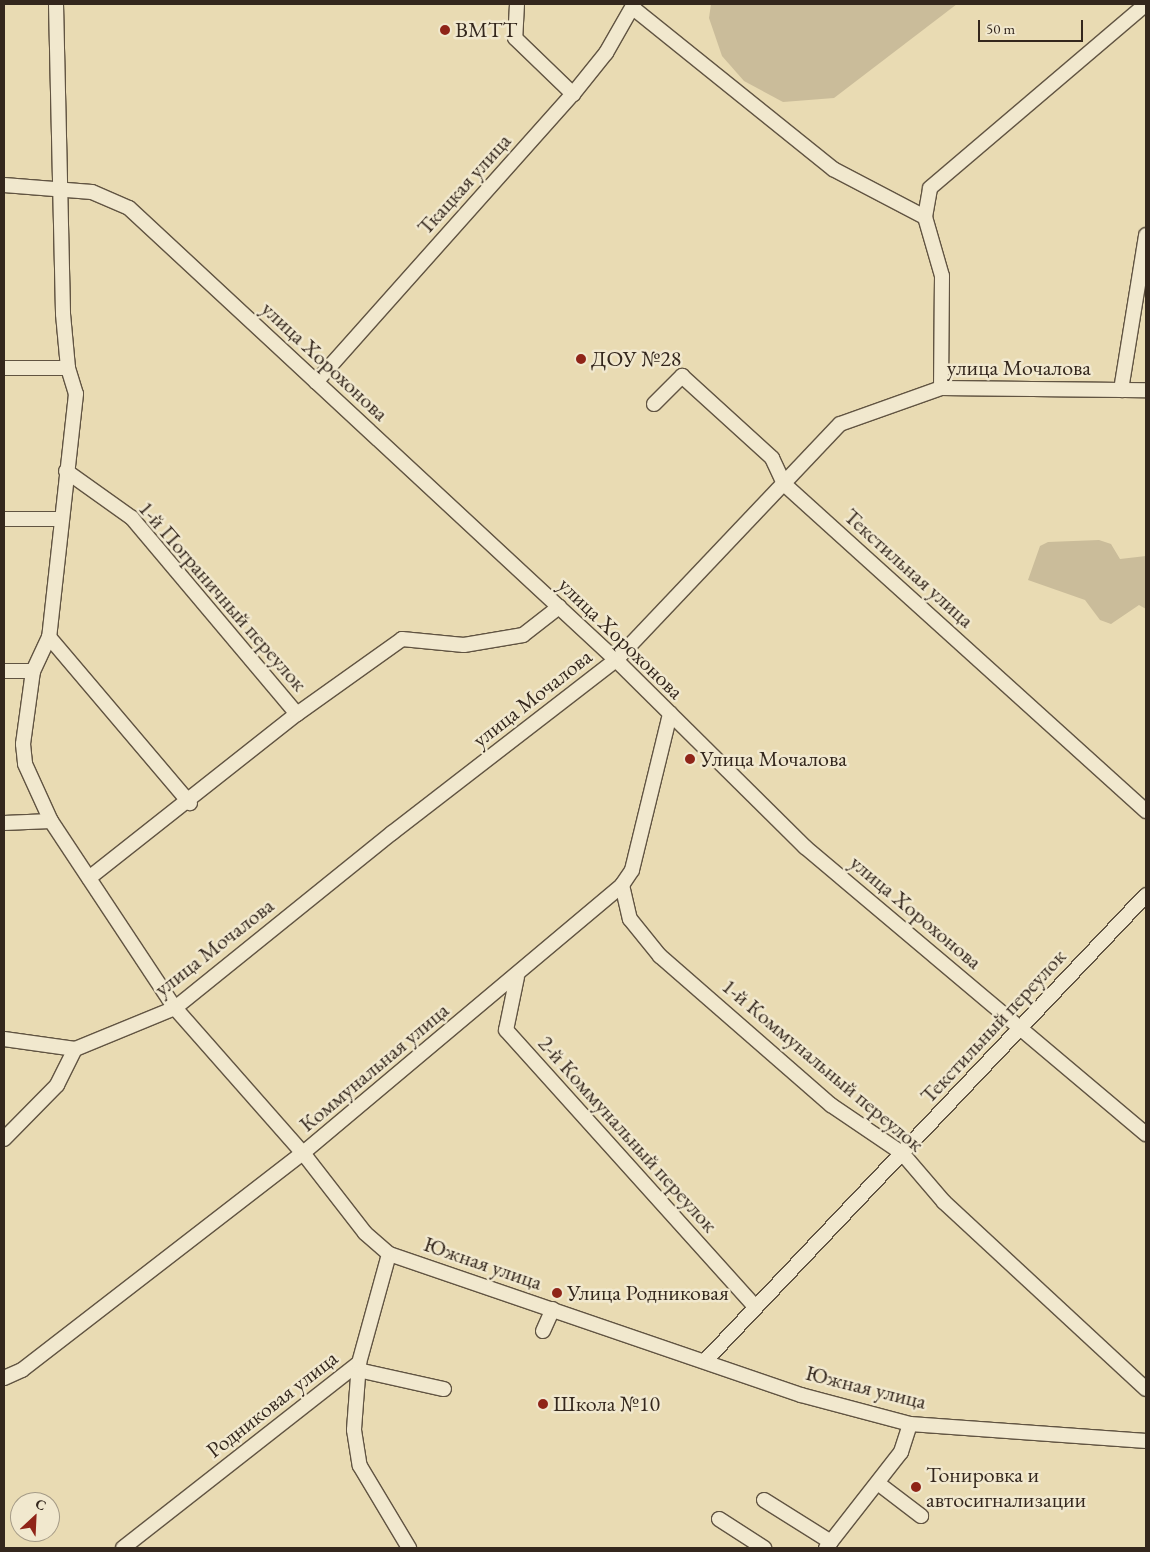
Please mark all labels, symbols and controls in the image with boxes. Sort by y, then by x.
scale bar [980,10,1085,42]
place label: ВМТТ [455,17,517,43]
text: 50 m [986,19,1015,38]
marker: ВМТТ [439,24,451,36]
street label: Ткацкая улица [412,128,516,240]
street label: улица Хорохонова [256,295,394,427]
place label: ДОУ №28 [591,346,681,372]
marker: ДОУ №28 [575,353,587,365]
street label: улица Мочалова [947,355,1091,381]
street label: 1-й Пограничный переулок [133,495,313,697]
street label: Текстильная улица [839,503,979,633]
street label: улица Хорохонова [553,572,689,704]
street label: улица Мочалова [467,643,597,753]
place label: Улица Мочалова [700,746,847,772]
marker: Улица Мочалова [684,753,696,765]
street label: улица Хорохонова [845,849,987,975]
street label: улица Мочалова [149,892,279,1002]
street label: Текстильный переулок [915,943,1071,1109]
street label: 1-й Коммунальный переулок [717,973,929,1157]
street label: Коммунальная улица [294,997,454,1137]
street label: 2-й Коммунальный переулок [533,1030,723,1238]
street label: Южная улица [420,1230,546,1296]
place label: Улица Родниковая [567,1280,729,1306]
marker: Улица Родниковая [551,1287,563,1299]
street label: Родниковая улица [201,1345,343,1463]
street label: Южная улица [803,1359,929,1415]
place label: Школа №10 [553,1391,660,1417]
marker: Школа №10 [537,1398,549,1410]
place label: Тонировка и автосигнализации [926,1461,1086,1512]
marker: Тонировка и автосигнализации [910,1481,922,1493]
north arrow [10,1492,60,1542]
text: С [33,1494,49,1515]

